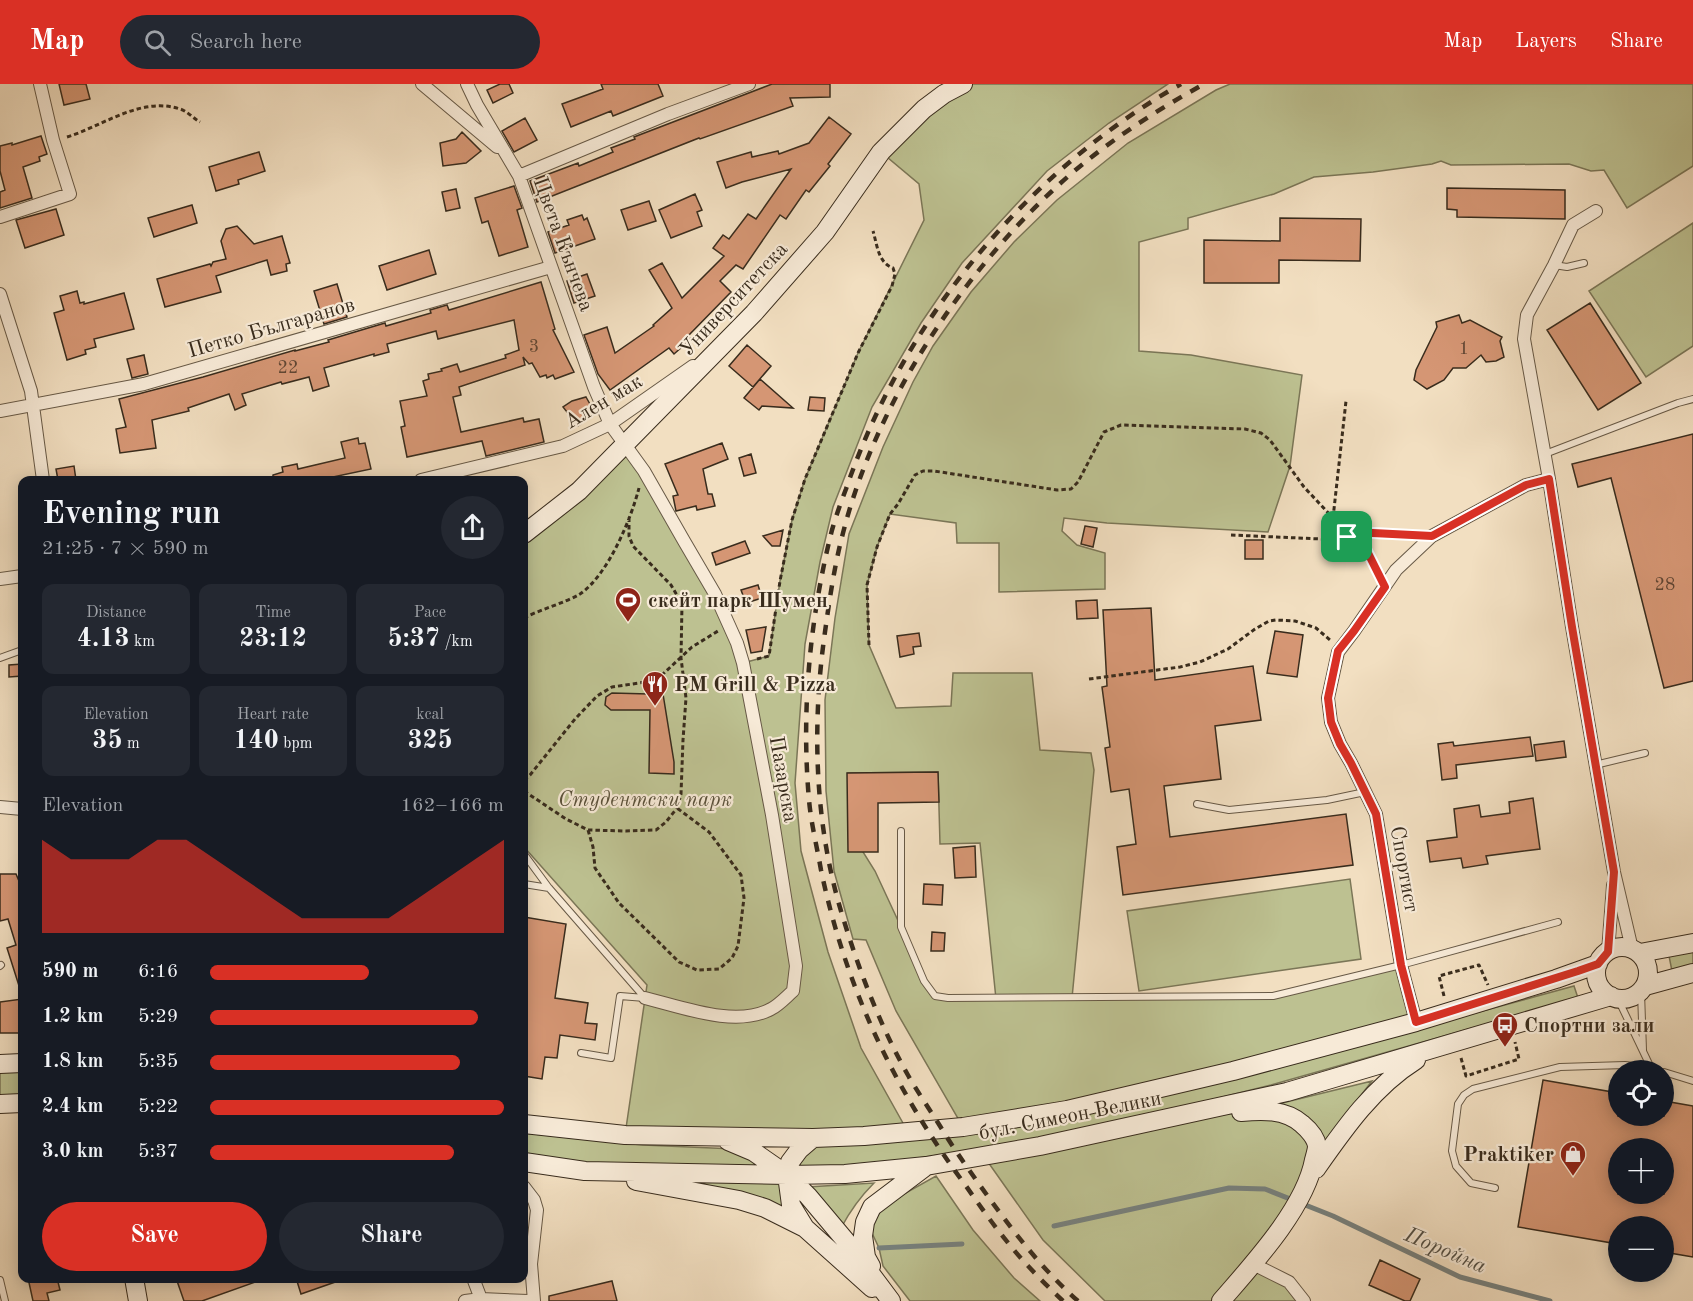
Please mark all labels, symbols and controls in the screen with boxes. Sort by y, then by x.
search box [120,15,540,69]
icon: search [141,26,174,59]
text: Map [30,28,84,56]
text: Search here [189,31,302,53]
text: Map [1443,31,1482,52]
text: Layers [1515,31,1577,52]
text: Share [1610,31,1663,52]
street label: Цвета Кънчева [529,175,597,314]
street label: Университетска [676,239,792,361]
street label: Петко Българанов [185,295,357,362]
house number: 3 [529,338,539,356]
house number: 1 [1459,340,1469,358]
house number: 22 [278,359,298,377]
street label: Ален мак [561,371,647,434]
button: share [441,496,504,559]
text: Evening run [42,498,221,531]
pin [1321,511,1372,562]
icon: arrive [1330,520,1363,553]
text: 21:25 · 7 × 590 m [42,539,209,559]
house number: 28 [1655,576,1675,594]
sports icon: скейт парк Шумен [613,585,643,623]
place label: скейт парк Шумен [648,591,828,612]
text: Distance [86,605,146,621]
text: Time [255,605,291,621]
text: Pace [414,605,446,621]
text: 4.13 [77,626,130,652]
text: 23:12 [239,626,307,652]
text: 5:37 [387,626,440,652]
text: km [130,634,155,650]
text: /km [440,634,473,650]
restaurant icon: PM Grill & Pizza [640,669,670,707]
place label: PM Grill & Pizza [674,675,836,696]
text: Elevation [83,707,149,723]
text: Heart rate [237,707,309,723]
text: kcal [416,707,444,723]
text: 35 [92,728,122,754]
text: 140 [234,728,279,754]
text: 325 [407,728,453,754]
street label: Пазарска [765,734,800,824]
text: m [122,736,140,752]
text: bpm [279,736,312,752]
park label: Студентски парк [558,790,732,811]
text: Elevation [42,796,123,816]
text: 162–166 m [401,796,504,816]
street label: Спортист [1386,825,1421,914]
text: 590 m [42,962,98,982]
text: 6:16 [138,962,178,982]
text: 1.2 km [42,1007,104,1027]
text: 5:29 [138,1007,178,1027]
bus stop icon: Спортни зали [1490,1010,1520,1048]
place label: Спортни зали [1524,1016,1654,1037]
text: 1.8 km [42,1052,104,1072]
text: 5:35 [138,1052,178,1072]
map controls [1608,1060,1674,1282]
button: locate [1608,1060,1674,1126]
street label: бул. Симеон Велики [977,1088,1163,1144]
text: 2.4 km [42,1097,104,1117]
text: 5:22 [138,1097,178,1117]
button: + [1608,1138,1674,1204]
shop icon: Praktiker [1558,1139,1588,1177]
text: 3.0 km [42,1142,104,1162]
text: 5:37 [138,1142,178,1162]
place label: Praktiker [1463,1145,1554,1166]
button: Save [42,1202,267,1271]
button: Share [279,1202,504,1271]
button: − [1608,1216,1674,1282]
water label: Поройна [1400,1223,1489,1278]

